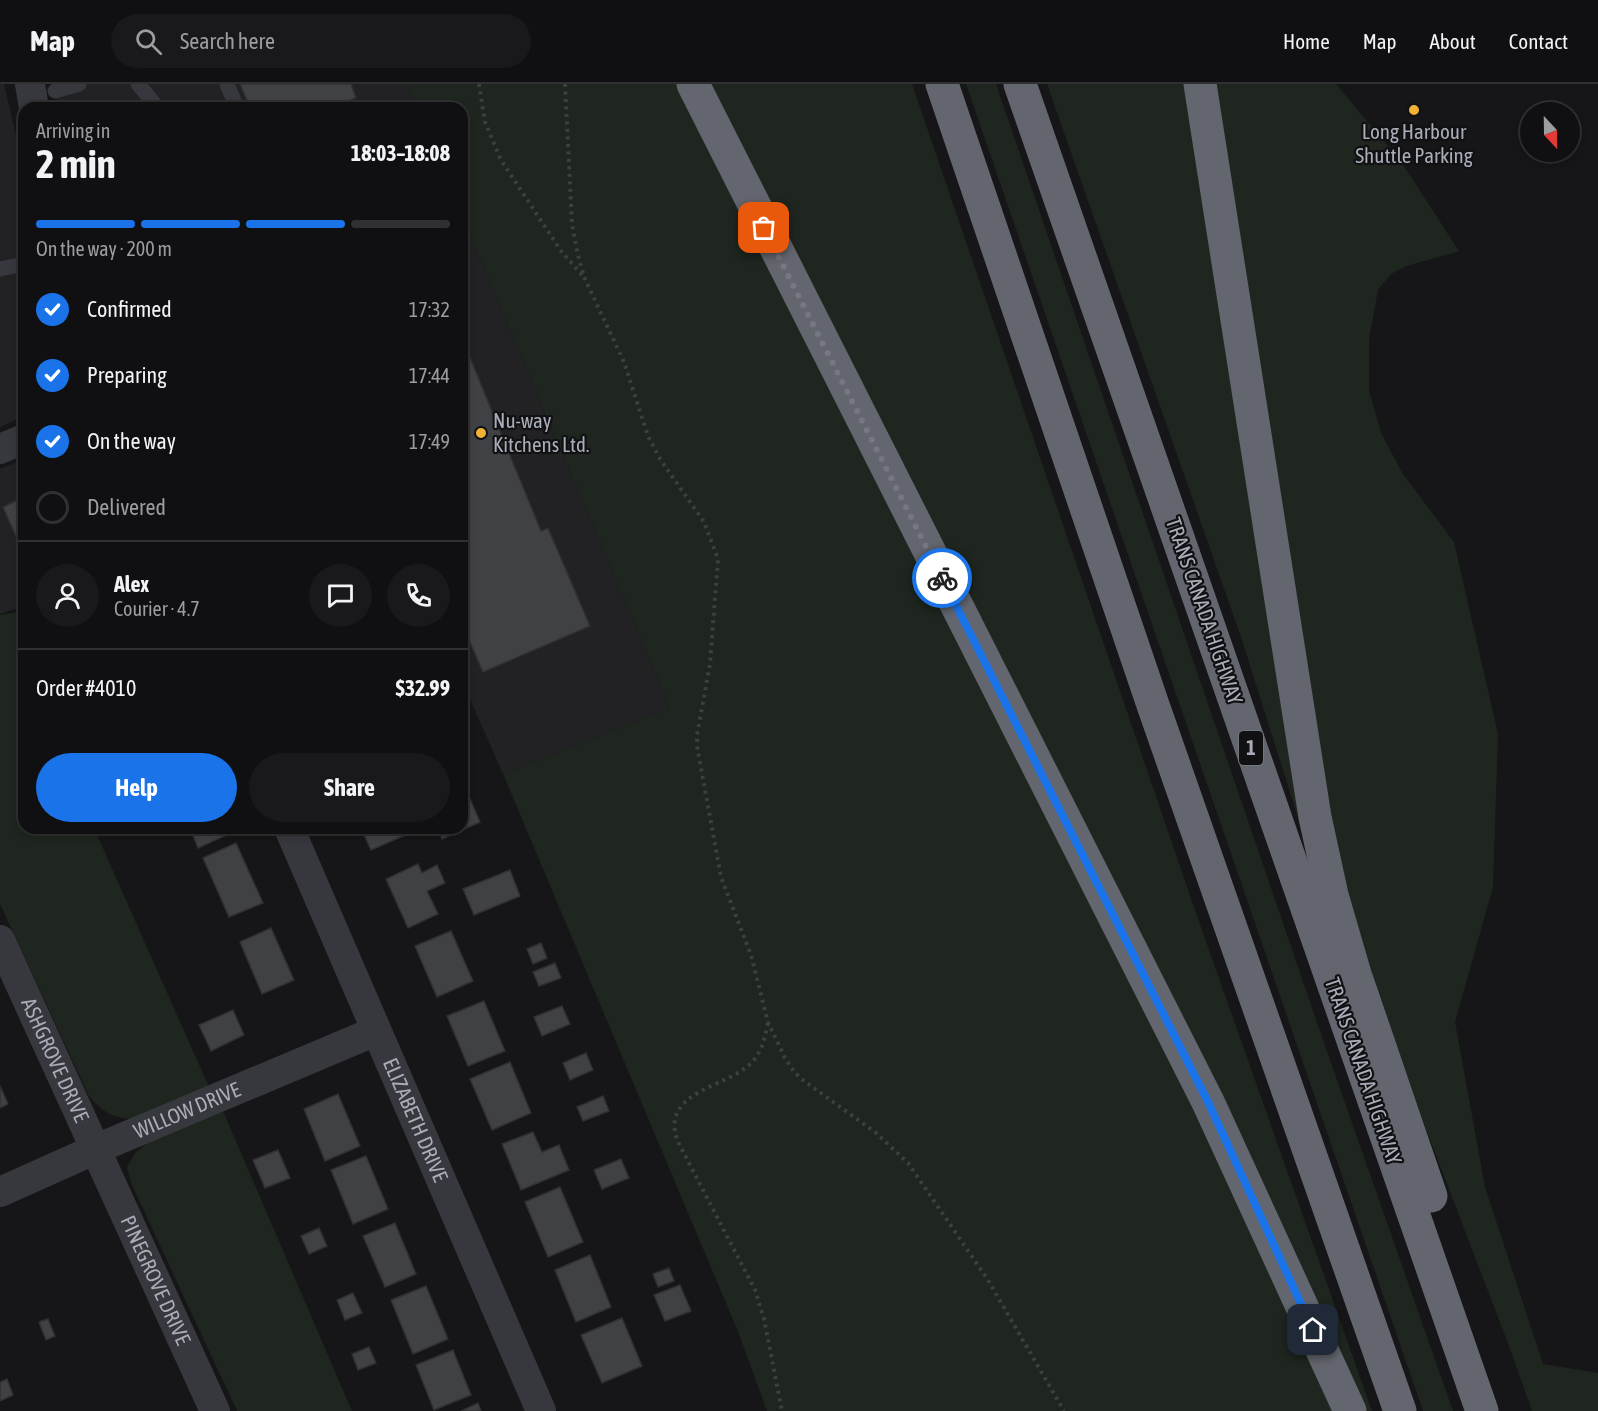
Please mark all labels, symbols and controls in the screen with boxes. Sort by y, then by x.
search box [111,14,531,68]
text: Map [30,25,75,57]
icon: search [132,25,165,58]
text: Search here [180,28,275,54]
text: Home [1283,29,1330,53]
text: Map [1363,29,1397,53]
text: About [1430,29,1476,53]
text: Contact [1509,29,1568,53]
north arrow [1520,102,1580,162]
map controls [1520,102,1580,162]
marker: Long Harbour Shuttle Parking [1407,103,1421,117]
text: Arriving in [36,119,110,142]
place label: Long Harbour Shuttle Parking [1355,119,1473,167]
text: 18:03–18:08 [351,140,450,166]
text: 2 min [36,142,116,186]
pin [738,202,789,253]
icon: bag [747,211,780,244]
text: On the way · 200 m [36,237,172,260]
icon: check [36,293,69,326]
text: Confirmed [87,296,172,322]
text: 17:32 [409,298,450,321]
icon: check [36,359,69,392]
text: Preparing [87,362,167,388]
text: 17:44 [409,364,450,387]
place label: Nu-way Kitchens Ltd. [493,408,590,456]
icon: check [36,425,69,458]
marker: Nu-way Kitchens Ltd. [474,426,488,440]
text: On the way [87,428,176,454]
text: 17:49 [409,430,450,453]
text: Delivered [87,494,166,520]
street label: TRANS CANADA HIGHWAY [1162,514,1248,708]
courier [912,548,972,608]
icon: bike [926,562,959,595]
button: person [36,564,99,627]
button: chat [309,564,372,627]
button: phone [387,564,450,627]
text: Alex [114,571,149,597]
text: Courier · 4.7 [114,597,200,620]
text: Order #4010 [36,675,136,701]
text: $32.99 [395,675,450,701]
road number: 1 [1239,731,1263,765]
button: Help [36,753,237,822]
button: Share [249,753,450,822]
street label: TRANS CANADA HIGHWAY [1321,974,1407,1168]
street label: ASHGROVE DRIVE [17,994,94,1126]
street label: ELIZABETH DRIVE [379,1054,453,1185]
street label: WILLOW DRIVE [130,1077,244,1143]
street label: PINEGROVE DRIVE [116,1211,196,1348]
pin [1287,1304,1338,1355]
icon: home [1296,1313,1329,1346]

